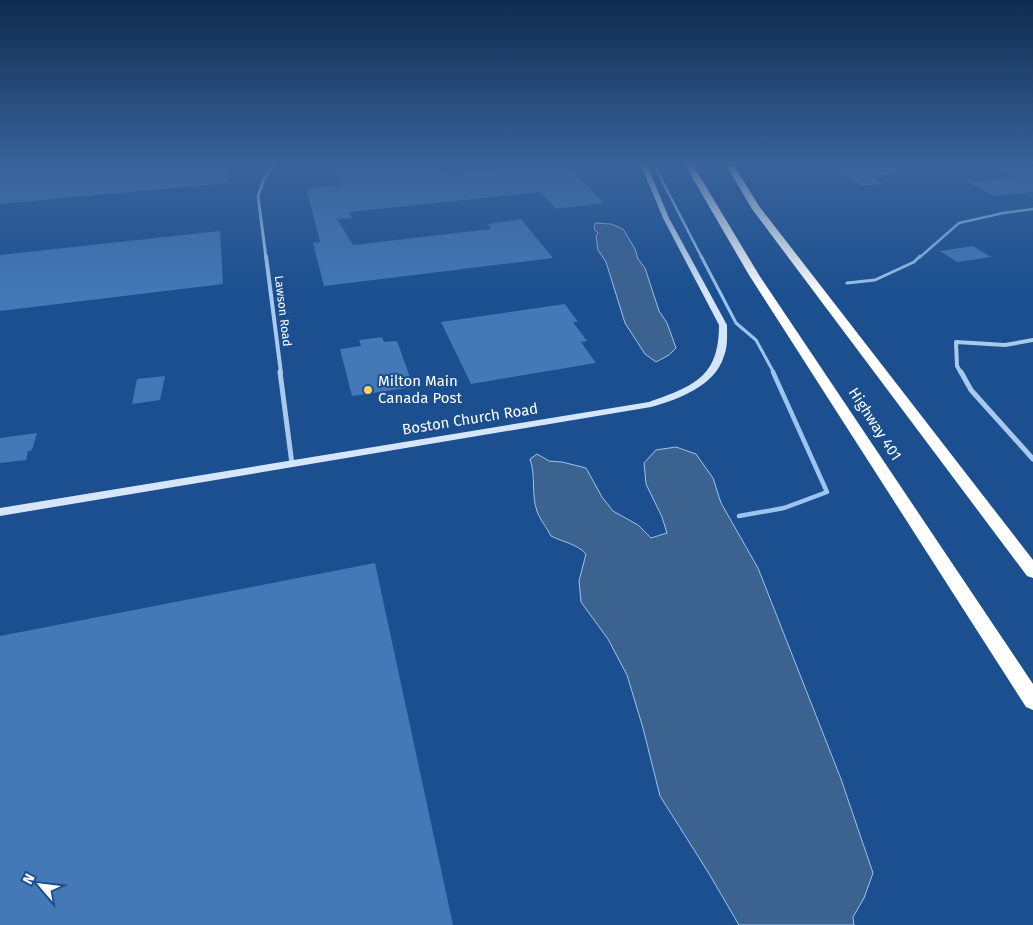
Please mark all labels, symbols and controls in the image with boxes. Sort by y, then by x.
street label: Lawson Road [272,275,294,347]
place label: Milton Main Canada Post [378,372,462,407]
marker: Milton Main Canada Post [362,384,374,396]
street label: Highway 401 [845,384,905,464]
street label: Boston Church Road [401,399,539,439]
north arrow [15,860,65,910]
text: N [19,871,39,887]

